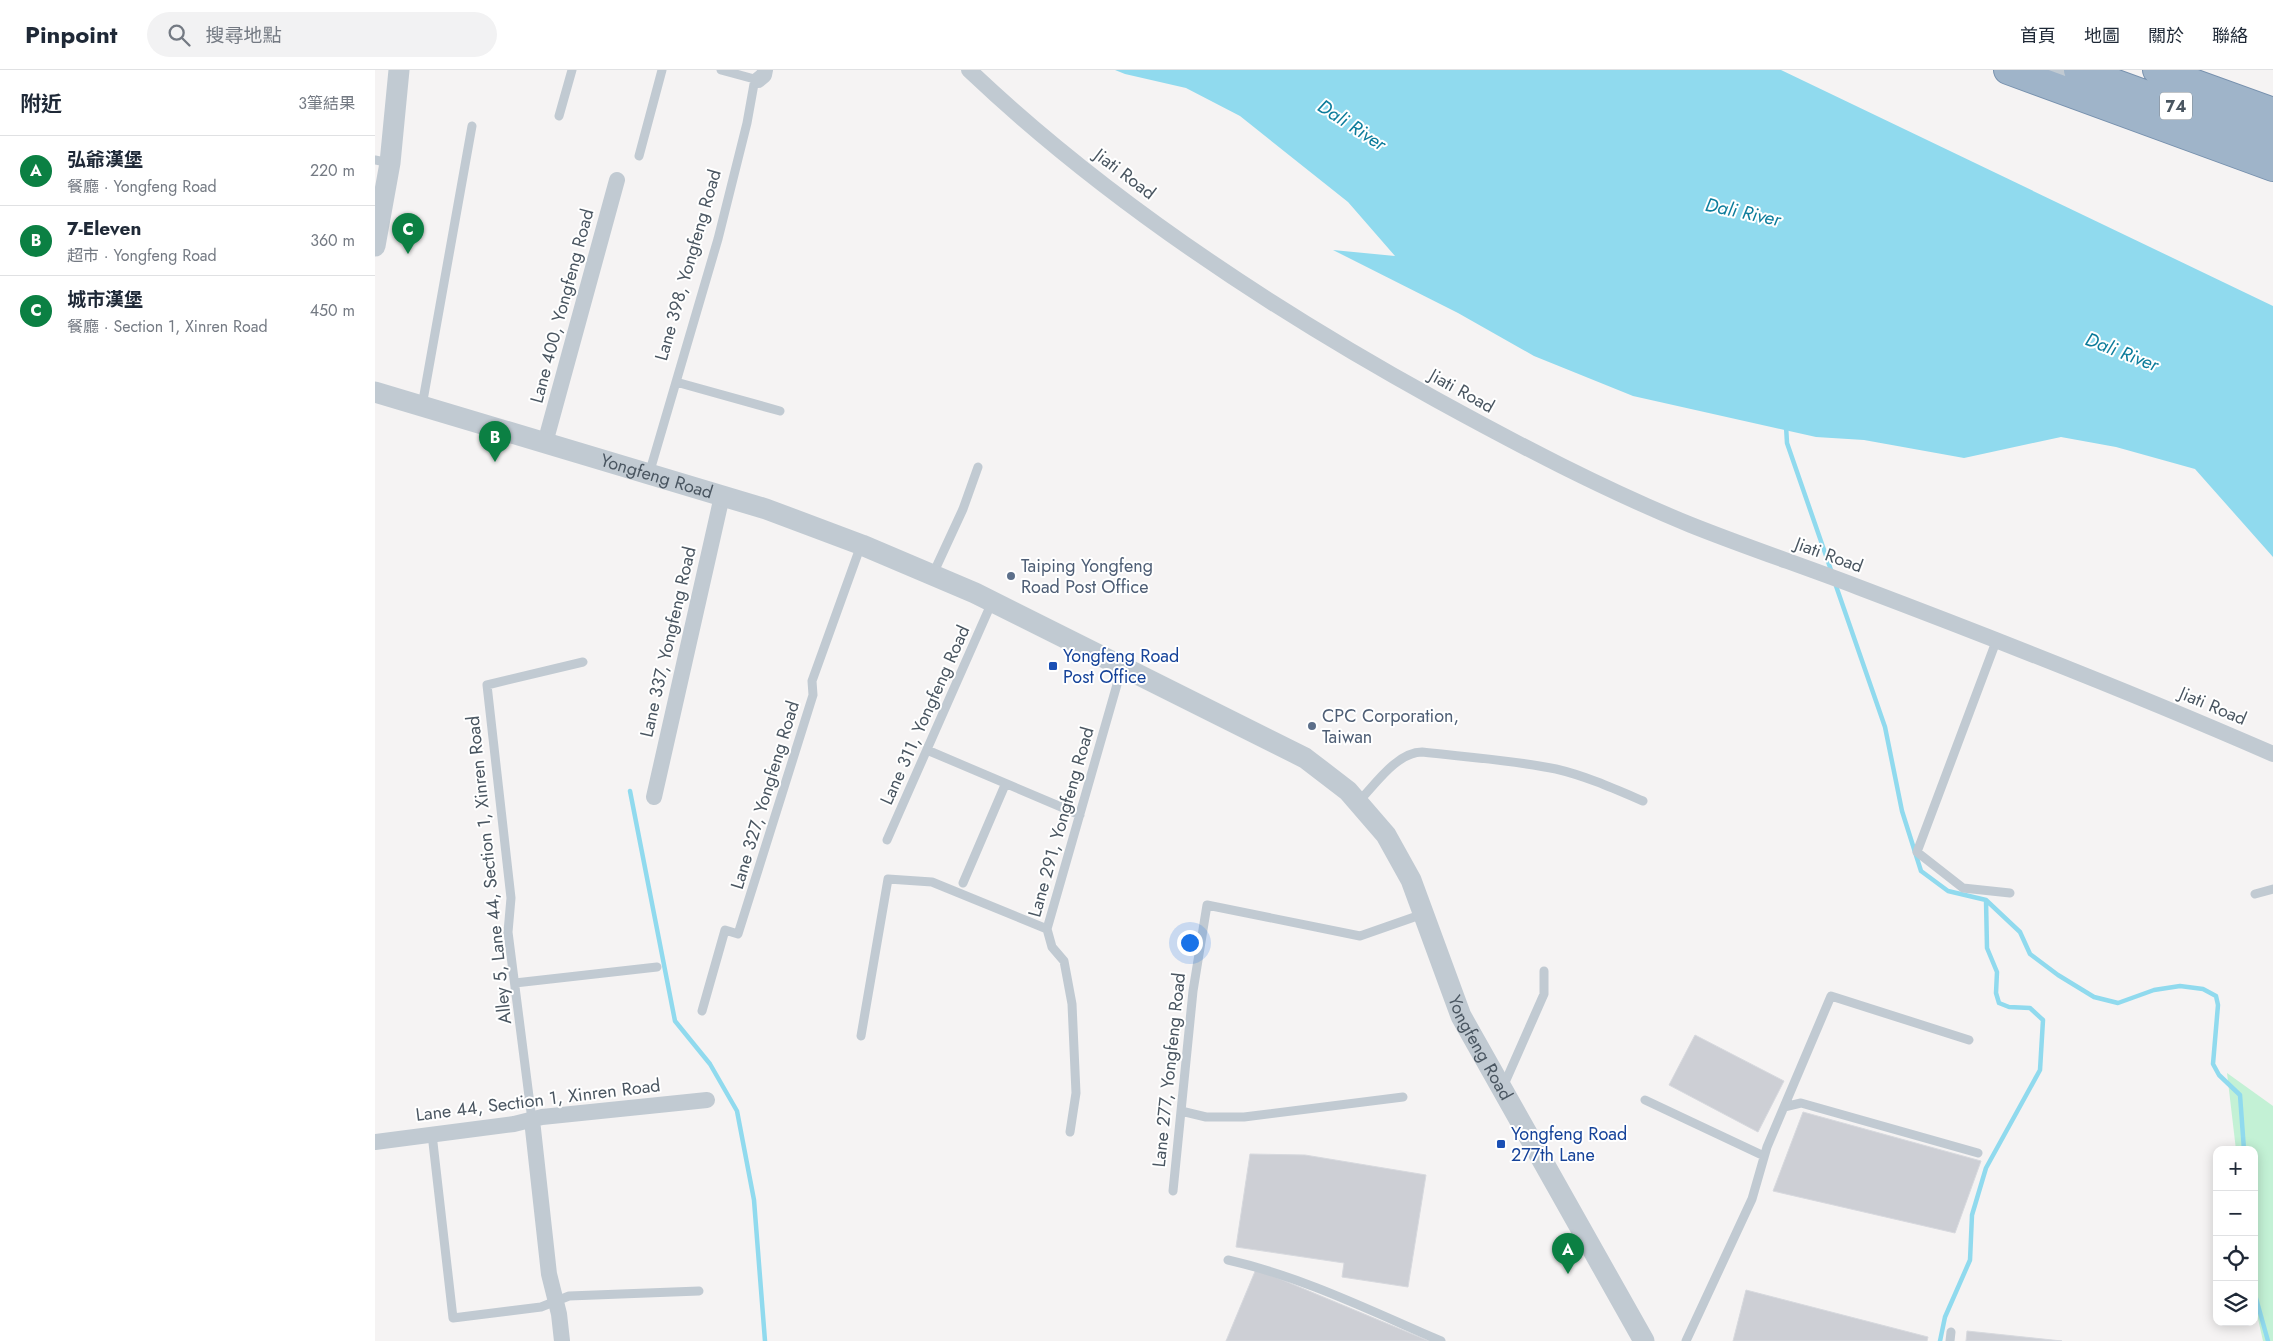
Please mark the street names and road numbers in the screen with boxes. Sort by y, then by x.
road number: 74 [2160,92,2192,120]
street label: Jiati Road [1087,141,1161,206]
street label: Lane 398, Yongfeng Road [648,166,728,364]
street label: Lane 400, Yongfeng Road [524,206,600,406]
street label: Jiati Road [1423,361,1499,420]
street label: Yongfeng Road [597,447,716,505]
street label: Jiati Road [1789,530,1867,579]
street label: Lane 337, Yongfeng Road [633,544,703,740]
street label: Lane 311, Yongfeng Road [874,621,976,809]
street label: Jiati Road [2173,679,2251,732]
street label: Lane 327, Yongfeng Road [724,698,806,892]
street label: Alley 5, Lane 44, Section 1, Xinren Road [460,715,518,1025]
street label: Lane 291, Yongfeng Road [1021,724,1101,920]
street label: Lane 277, Yongfeng Road [1146,971,1192,1169]
street label: Yongfeng Road [1441,992,1519,1105]
street label: Lane 44, Section 1, Xinren Road [414,1072,662,1128]

